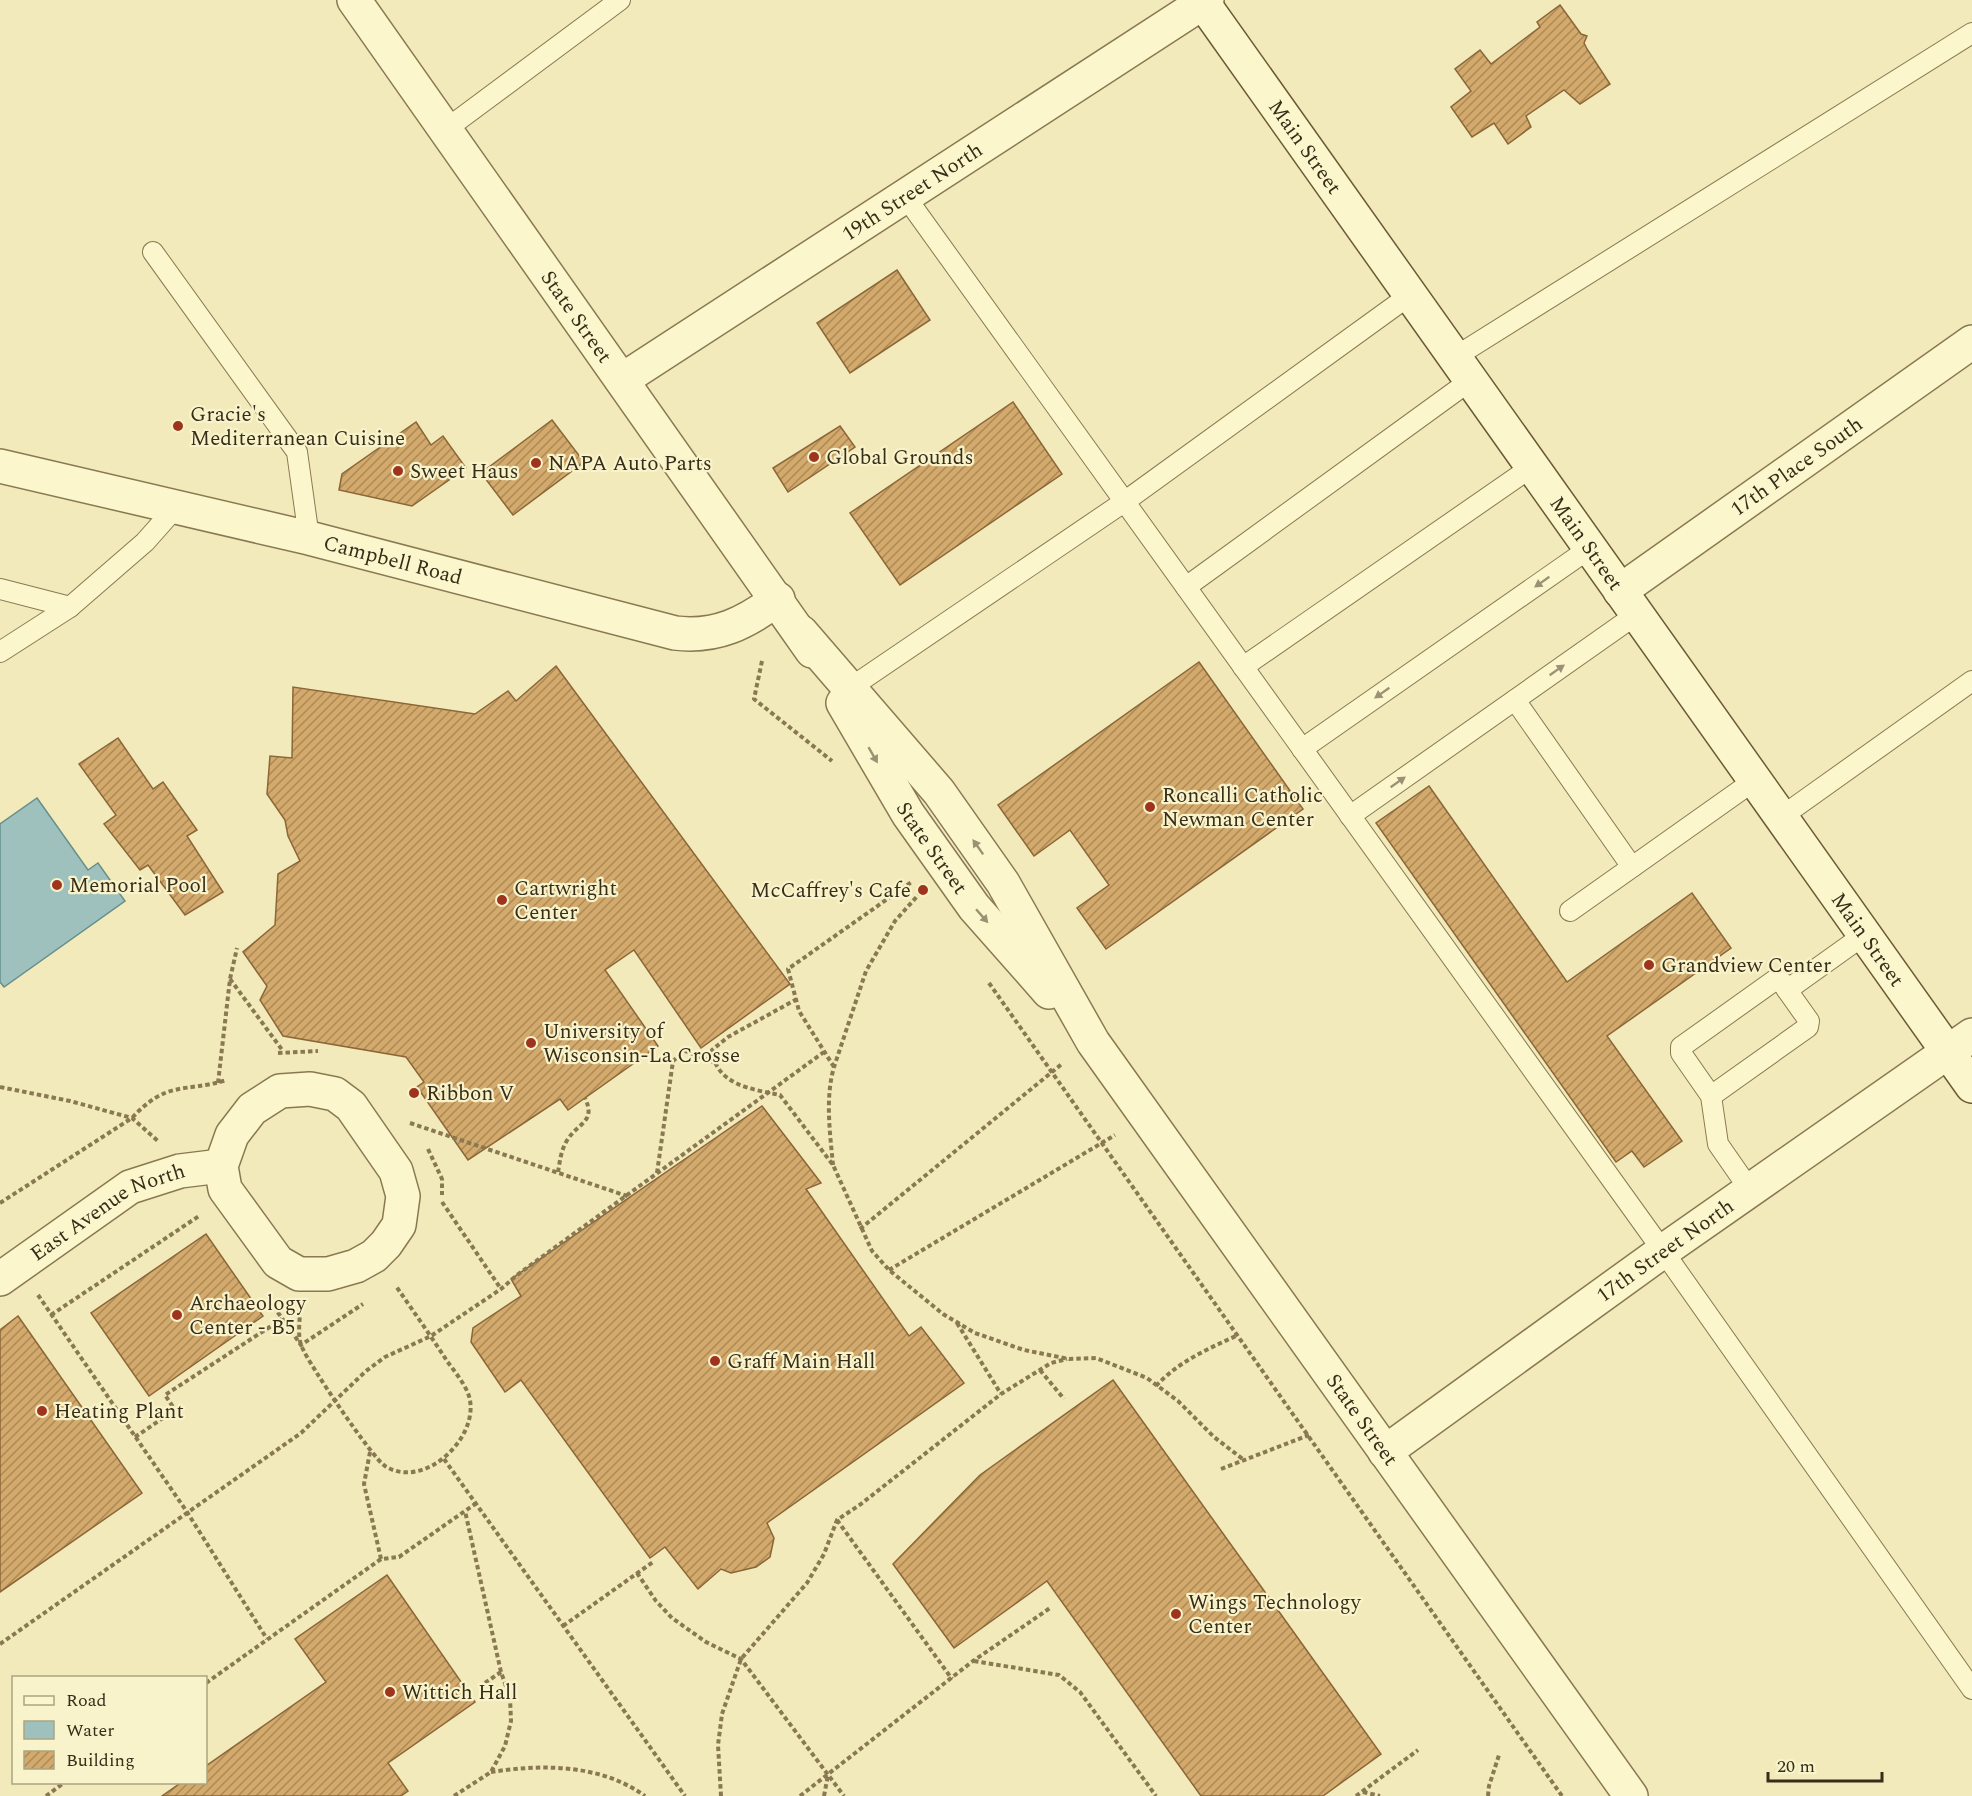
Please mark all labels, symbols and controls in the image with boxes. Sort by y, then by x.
street label: Main Street [1260,93,1349,201]
street label: 19th Street North [836,135,990,250]
street label: State Street [532,264,620,370]
place label: Gracie's Mediterranean Cuisine [190,399,405,455]
street label: 17th Place South [1724,409,1870,525]
marker: Gracie's Mediterranean Cuisine [171,419,185,433]
place label: Global Grounds [826,442,974,474]
place label: NAPA Auto Parts [548,448,712,480]
marker: Global Grounds [807,450,821,464]
place label: Sweet Haus [410,456,519,488]
marker: NAPA Auto Parts [529,456,543,470]
marker: Sweet Haus [391,464,405,478]
street label: Main Street [1541,490,1631,598]
street label: Campbell Road [320,527,466,594]
one-way arrow [1534,576,1550,588]
one-way arrow [1549,664,1565,676]
one-way arrow [1374,687,1390,699]
one-way arrow [868,747,879,763]
one-way arrow [1389,776,1405,788]
place label: Roncalli Catholic Newman Center [1162,780,1323,836]
street label: State Street [887,796,975,901]
marker: Roncalli Catholic Newman Center [1143,800,1157,814]
one-way arrow [972,840,984,856]
place label: Memorial Pool [69,870,207,902]
place label: Cartwright Center [514,873,617,929]
place label: McCaffrey's Cafe [750,875,911,907]
marker: Memorial Pool [50,878,64,892]
marker: McCaffrey's Cafe [916,883,930,897]
street label: Main Street [1822,886,1912,994]
marker: Cartwright Center [495,893,509,907]
one-way arrow [975,909,989,924]
place label: Grandview Center [1661,950,1831,982]
marker: Grandview Center [1642,958,1656,972]
place label: University of Wisconsin-La Crosse [543,1016,740,1072]
marker: University of Wisconsin-La Crosse [524,1036,538,1050]
place label: Ribbon V [426,1078,514,1110]
marker: Ribbon V [407,1086,421,1100]
street label: East Avenue North [24,1155,189,1270]
street label: 17th Street North [1590,1191,1741,1311]
place label: Archaeology Center - B5 [189,1288,307,1344]
marker: Archaeology Center - B5 [170,1308,184,1322]
place label: Graff Main Hall [727,1346,875,1378]
marker: Graff Main Hall [708,1354,722,1368]
street label: State Street [1317,1367,1406,1473]
place label: Heating Plant [54,1396,184,1428]
marker: Heating Plant [35,1404,49,1418]
place label: Wings Technology Center [1188,1587,1362,1643]
marker: Wings Technology Center [1169,1607,1183,1621]
legend [12,1676,207,1784]
place label: Wittich Hall [402,1677,517,1709]
marker: Wittich Hall [383,1685,397,1699]
text: Road [66,1687,107,1714]
text: Water [66,1717,114,1744]
scale bar [1768,1745,1882,1783]
text: Building [66,1747,135,1774]
text: 20 m [1777,1753,1815,1780]

